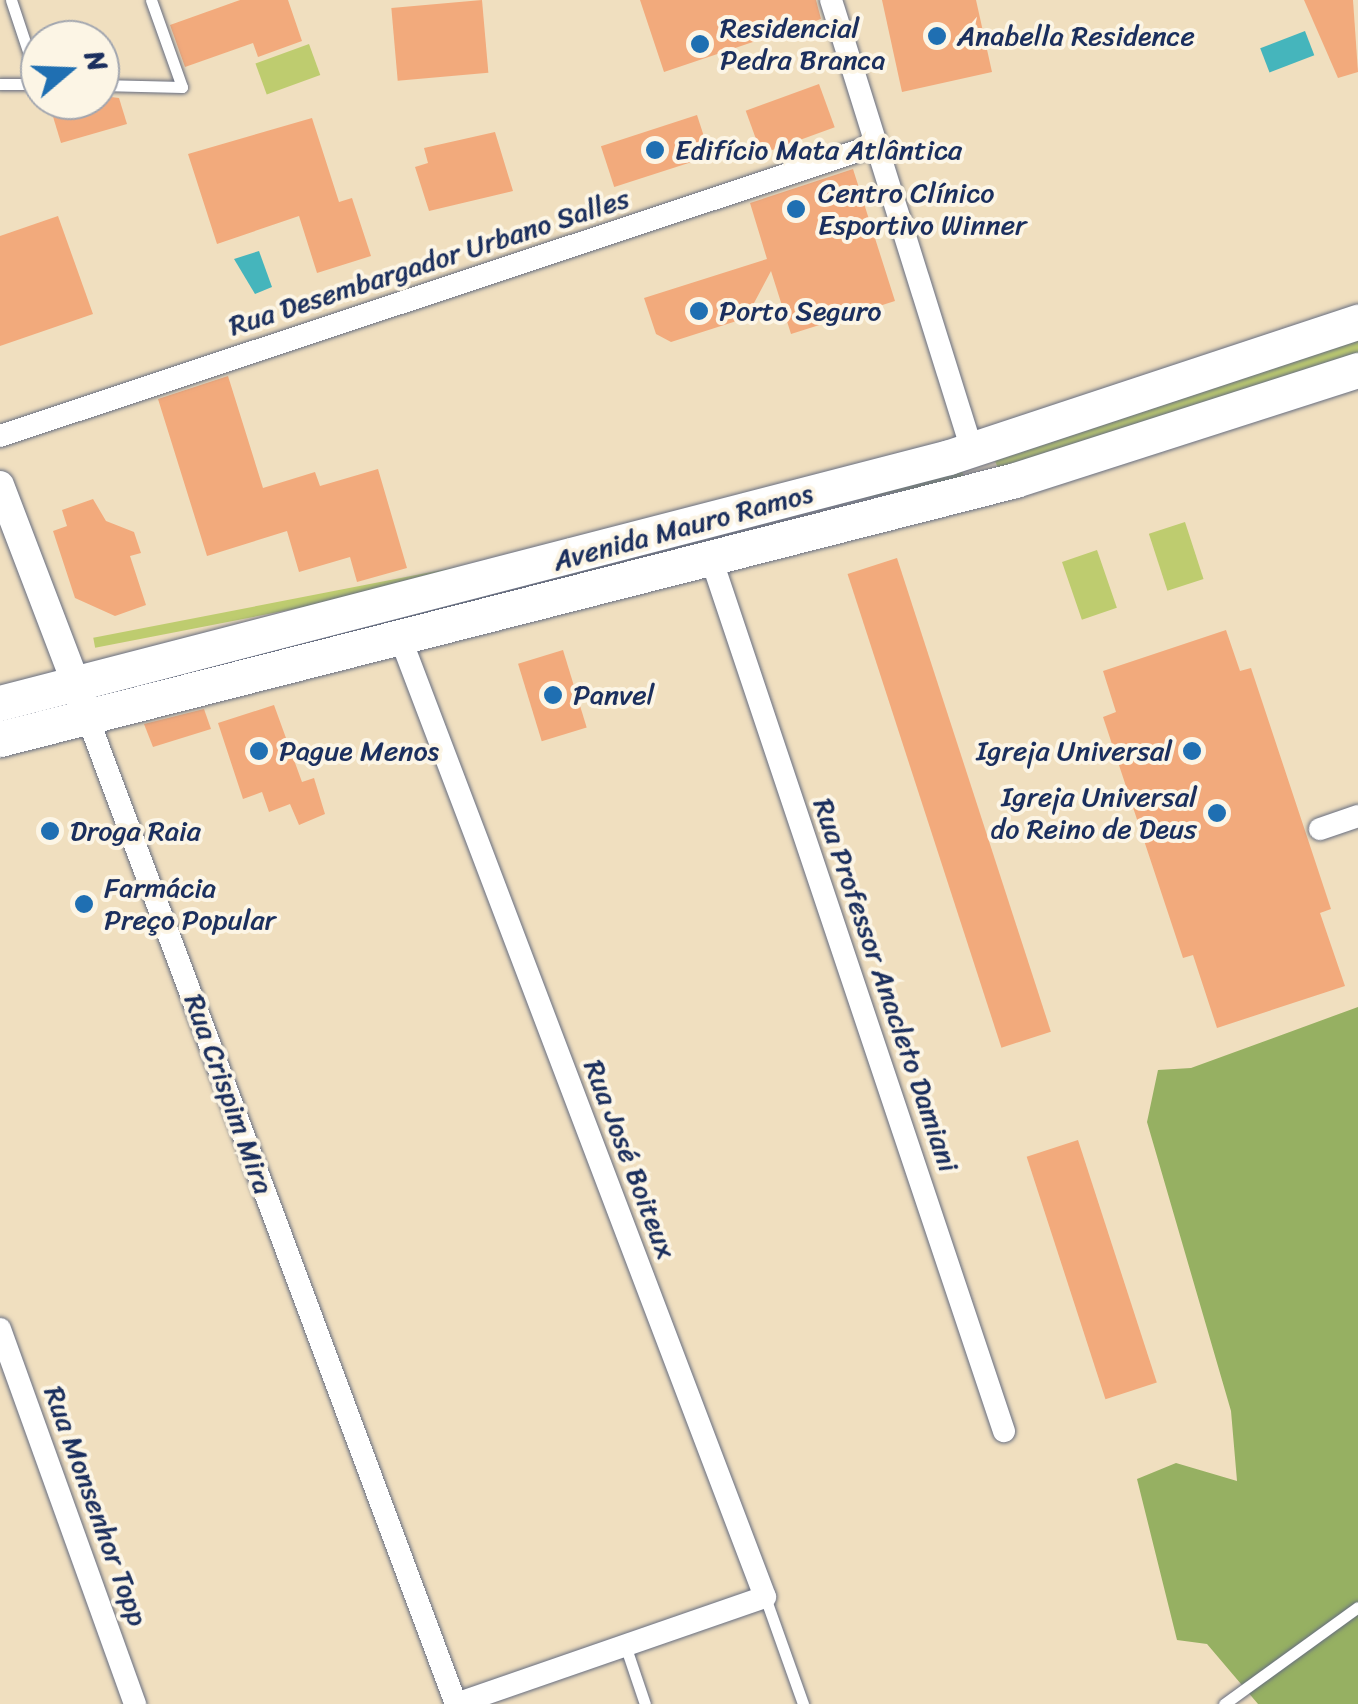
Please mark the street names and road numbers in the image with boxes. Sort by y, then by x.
street label: Rua Desembargador Urbano Salles [225,181,633,343]
street label: Avenida Mauro Ramos [549,476,817,578]
street label: Rua Professor Anacleto Damiani [806,793,966,1177]
street label: Rua Crispim Mira [177,989,281,1199]
street label: Rua José Boiteux [577,1055,683,1263]
street label: Rua Monsenhor Topp [37,1382,155,1630]

